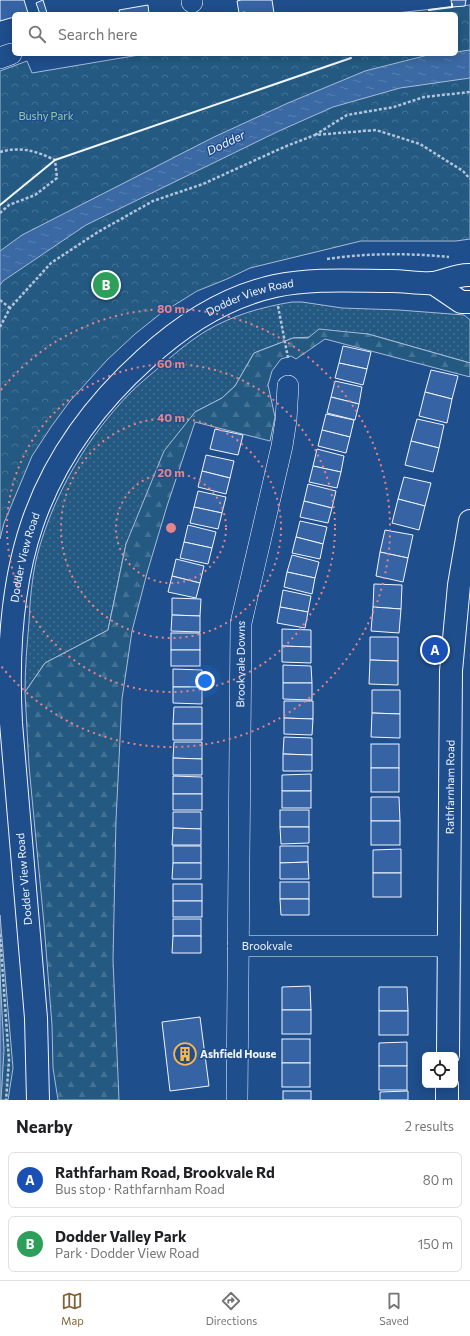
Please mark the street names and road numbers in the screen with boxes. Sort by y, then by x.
street label: Dodder View Road [203,276,294,318]
street label: Dodder View Road [7,510,42,603]
street label: Brookvale Downs [233,619,247,708]
street label: Rathfarnham Road [443,740,456,834]
street label: Dodder View Road [13,832,34,926]
street label: Brookvale [242,939,292,952]

